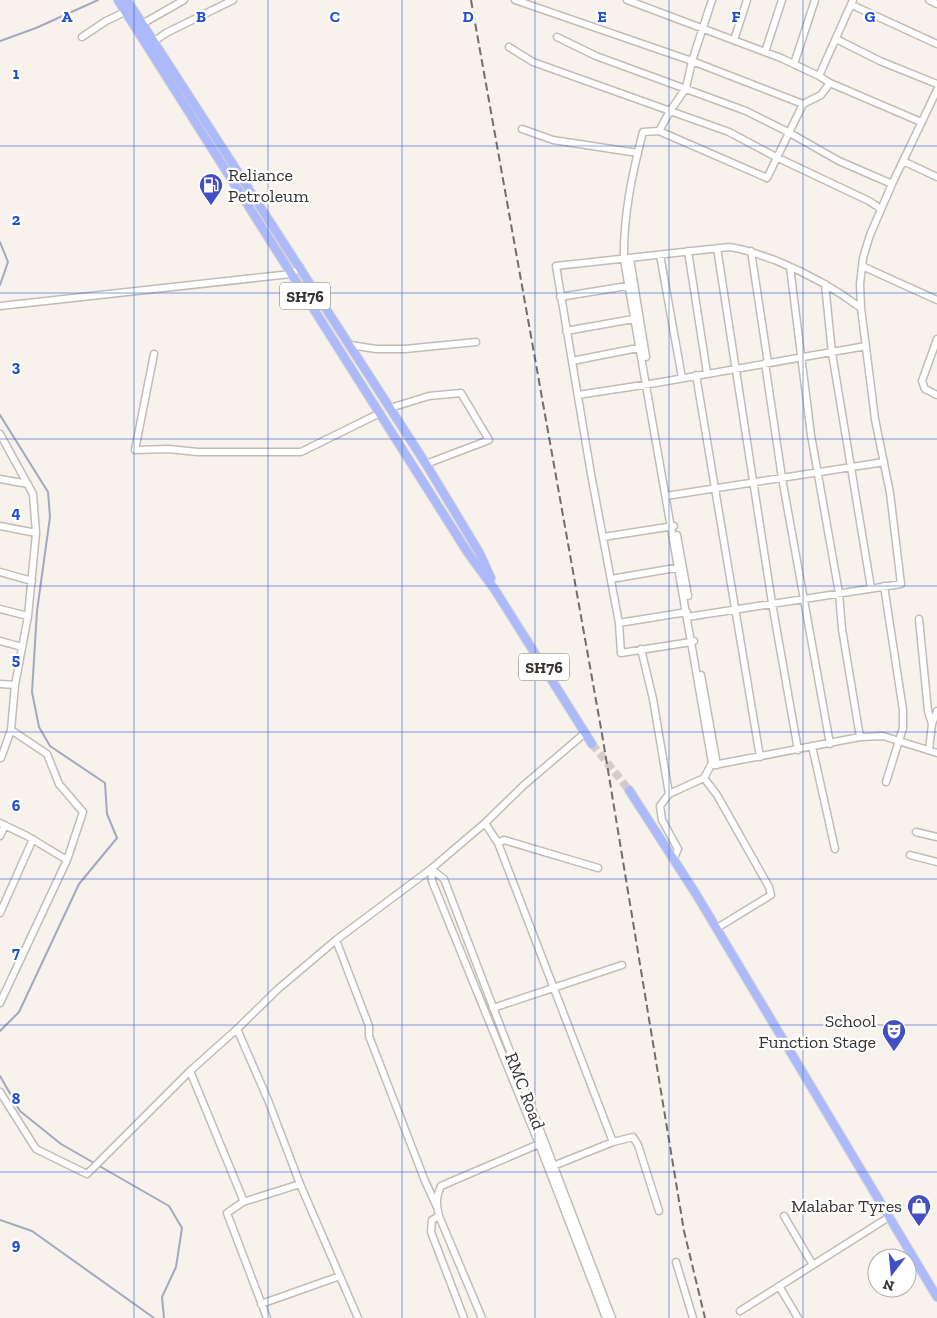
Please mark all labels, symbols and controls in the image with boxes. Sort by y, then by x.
text: A [62,7,73,26]
text: B [196,7,206,26]
text: C [330,7,340,26]
text: D [462,7,474,26]
text: E [597,7,607,26]
text: F [731,7,741,26]
text: G [865,7,876,26]
text: 1 [13,64,20,83]
place label: Reliance Petroleum [228,164,309,207]
fuel station icon: Reliance Petroleum [198,172,224,206]
text: 2 [12,210,21,229]
road number: SH76 [280,282,330,310]
text: 3 [12,357,21,376]
text: 4 [11,503,21,522]
text: 5 [12,650,20,669]
road number: SH76 [519,654,569,680]
text: 6 [12,796,21,815]
text: 7 [12,943,20,962]
place label: School Function Stage [759,1010,876,1053]
theatre icon: School Function Stage [881,1018,907,1052]
street label: RMC Road [500,1049,550,1133]
text: 8 [12,1089,21,1108]
shop icon: Malabar Tyres [906,1193,932,1227]
place label: Malabar Tyres [791,1195,902,1217]
text: 9 [12,1235,21,1254]
north arrow [867,1248,917,1298]
text: N [881,1275,896,1295]

